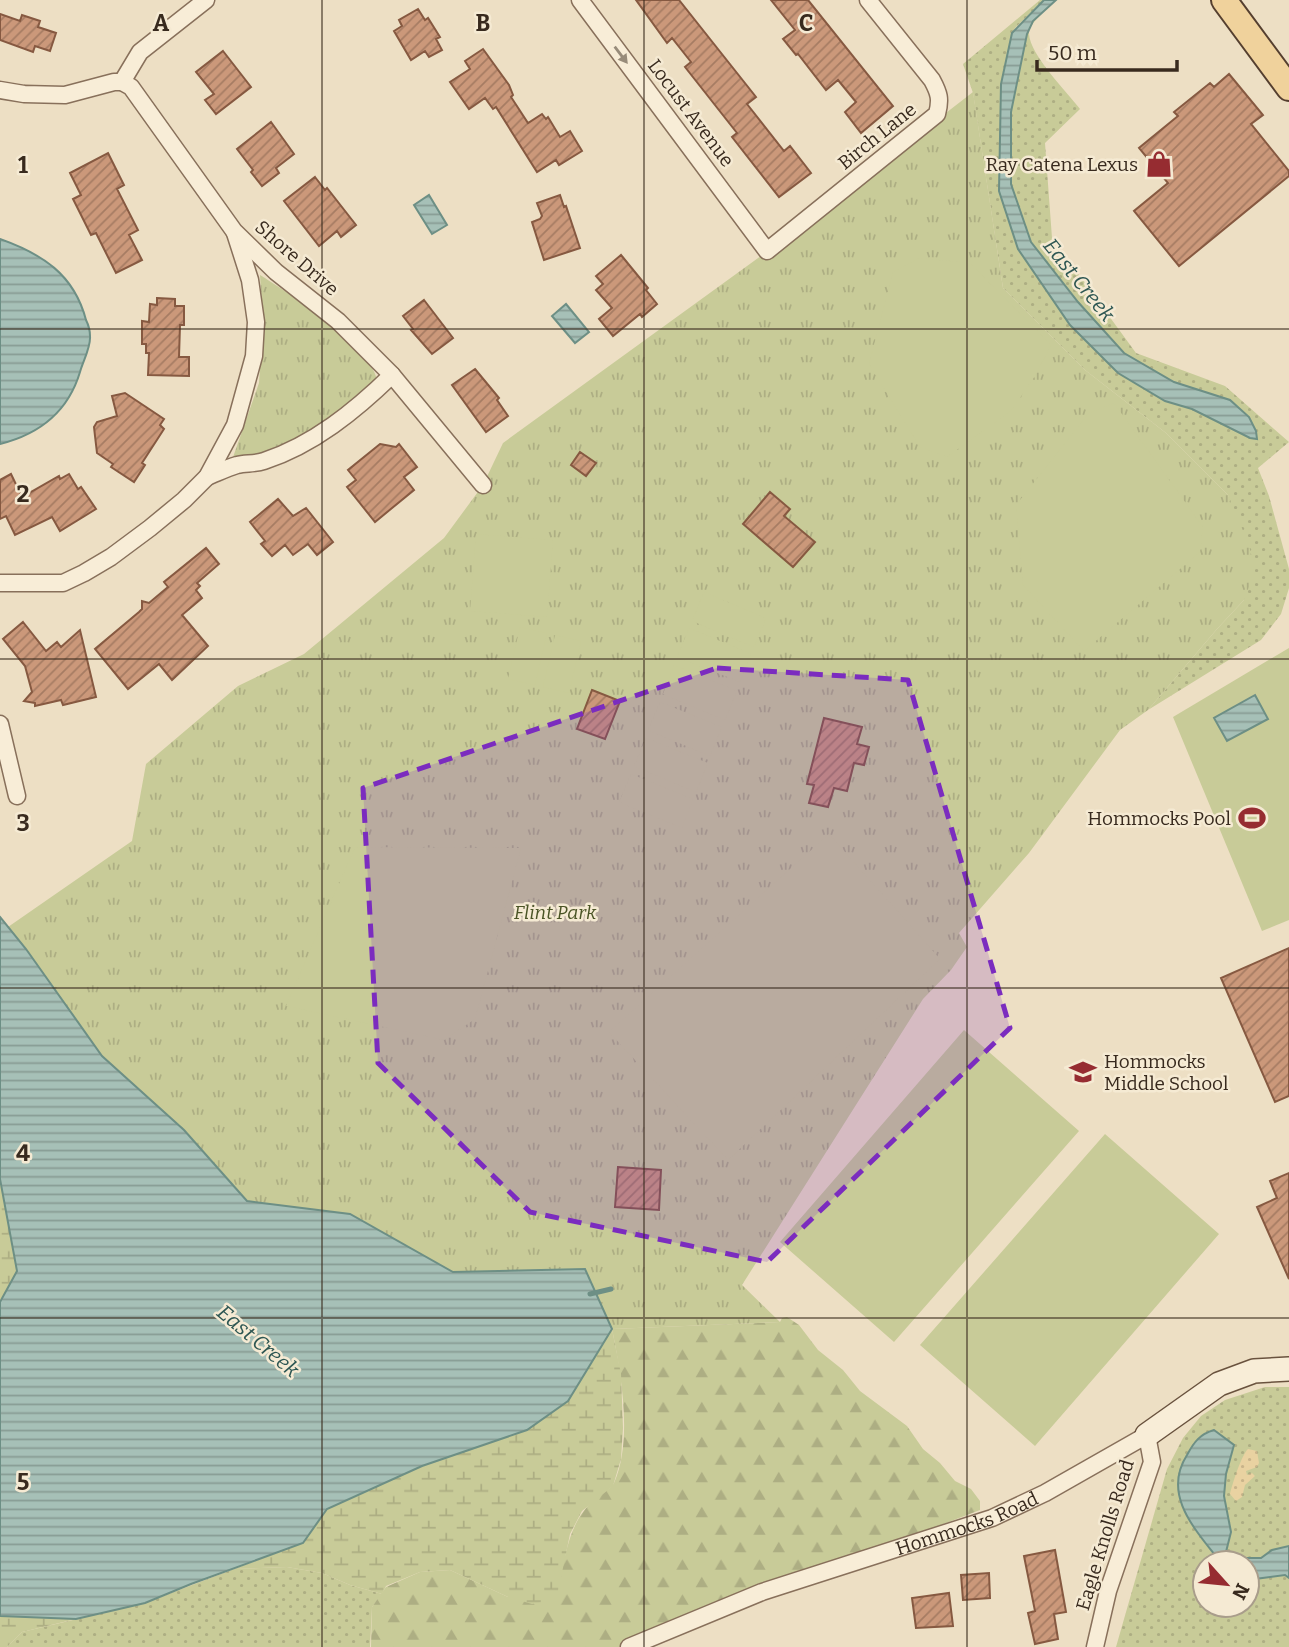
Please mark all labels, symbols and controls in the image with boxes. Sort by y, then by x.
text: A [153,9,170,37]
text: B [476,9,490,37]
text: C [799,9,813,37]
scale bar [1037,28,1177,72]
text: 50 m [1048,40,1097,66]
one-way arrow [614,46,628,64]
street label: Locust Avenue [643,55,739,171]
street label: Birch Lane [833,98,921,174]
shop icon: Ray Catena Lexus [1144,149,1174,179]
text: 1 [18,151,28,179]
place label: Ray Catena Lexus [985,153,1138,176]
street label: Shore Drive [251,215,343,301]
water label: East Creek [1038,233,1121,327]
text: 2 [17,480,30,508]
sports icon: Hommocks Pool [1237,803,1267,833]
place label: Hommocks Pool [1087,807,1231,830]
text: 3 [16,809,30,837]
park label: Flint Park [514,901,597,924]
place label: Hommocks Middle School [1104,1050,1228,1095]
school or university icon: Hommocks Middle School [1068,1057,1098,1087]
text: 4 [16,1139,30,1167]
water label: East Creek [212,1299,305,1383]
street label: Eagle Knolls Road [1071,1457,1139,1613]
text: 5 [17,1468,29,1496]
street label: Hommocks Road [893,1486,1042,1560]
north arrow [1191,1549,1261,1619]
text: N [1227,1580,1254,1604]

